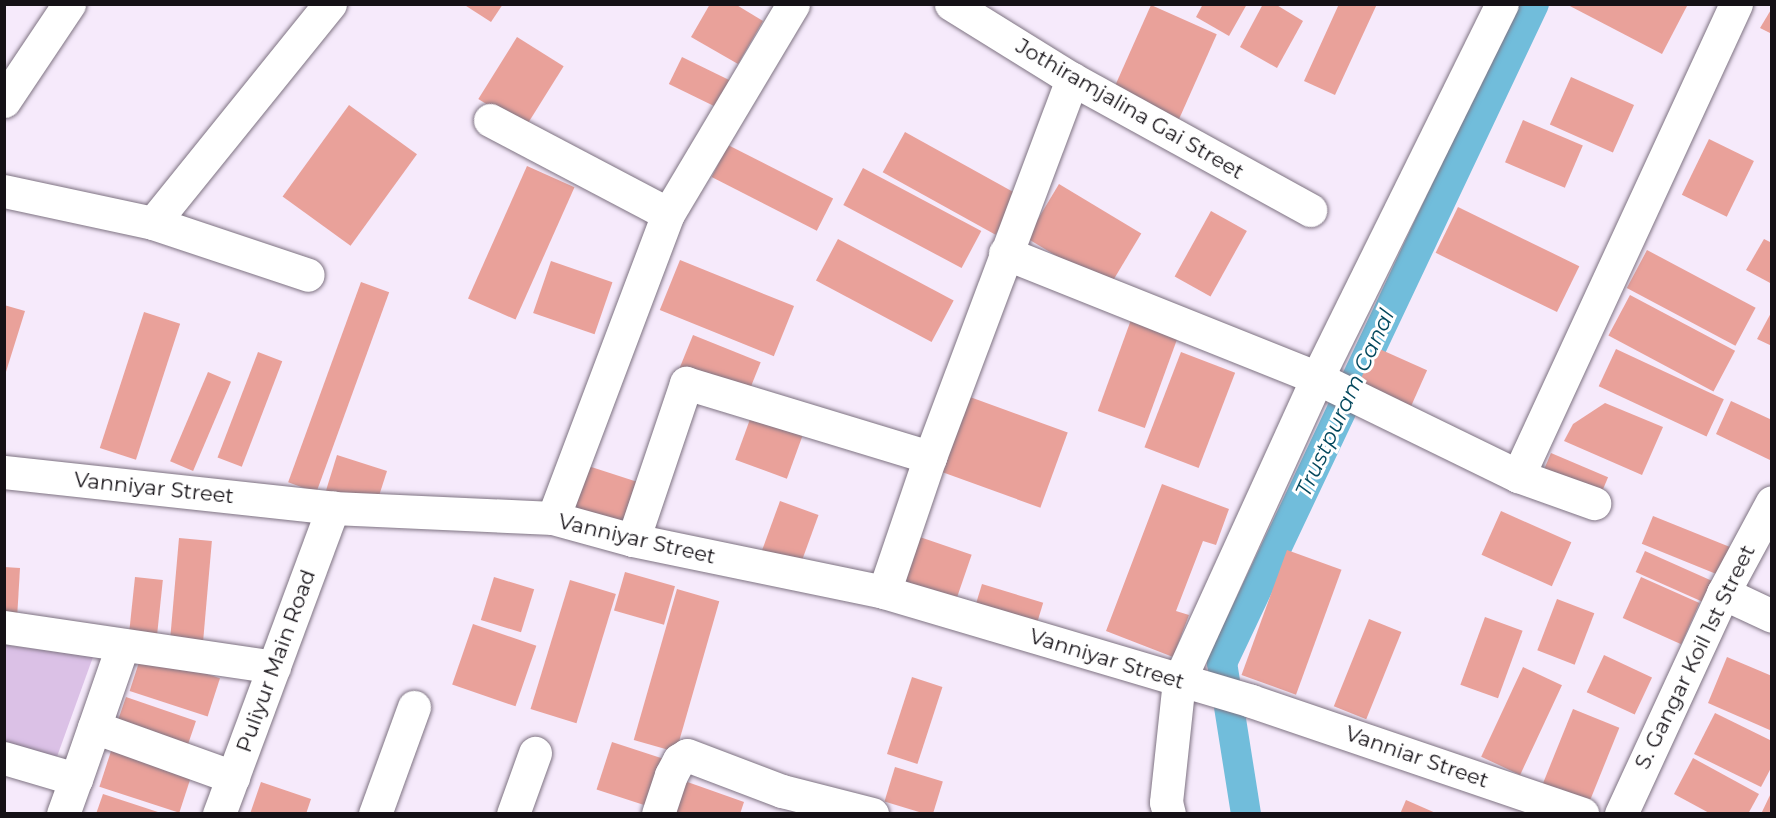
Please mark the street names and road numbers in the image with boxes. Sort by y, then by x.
street label: Jothiramjalina Gai Street [1012,33,1248,185]
street label: Vanniyar Street [73,467,235,509]
street label: Vanniyar Street [556,509,718,569]
street label: S. Gangar Koil 1st Street [1630,541,1760,773]
street label: Puliyur Main Road [231,566,321,756]
street label: Vanniyar Street [1027,623,1187,695]
street label: Vanniar Street [1342,721,1492,793]

